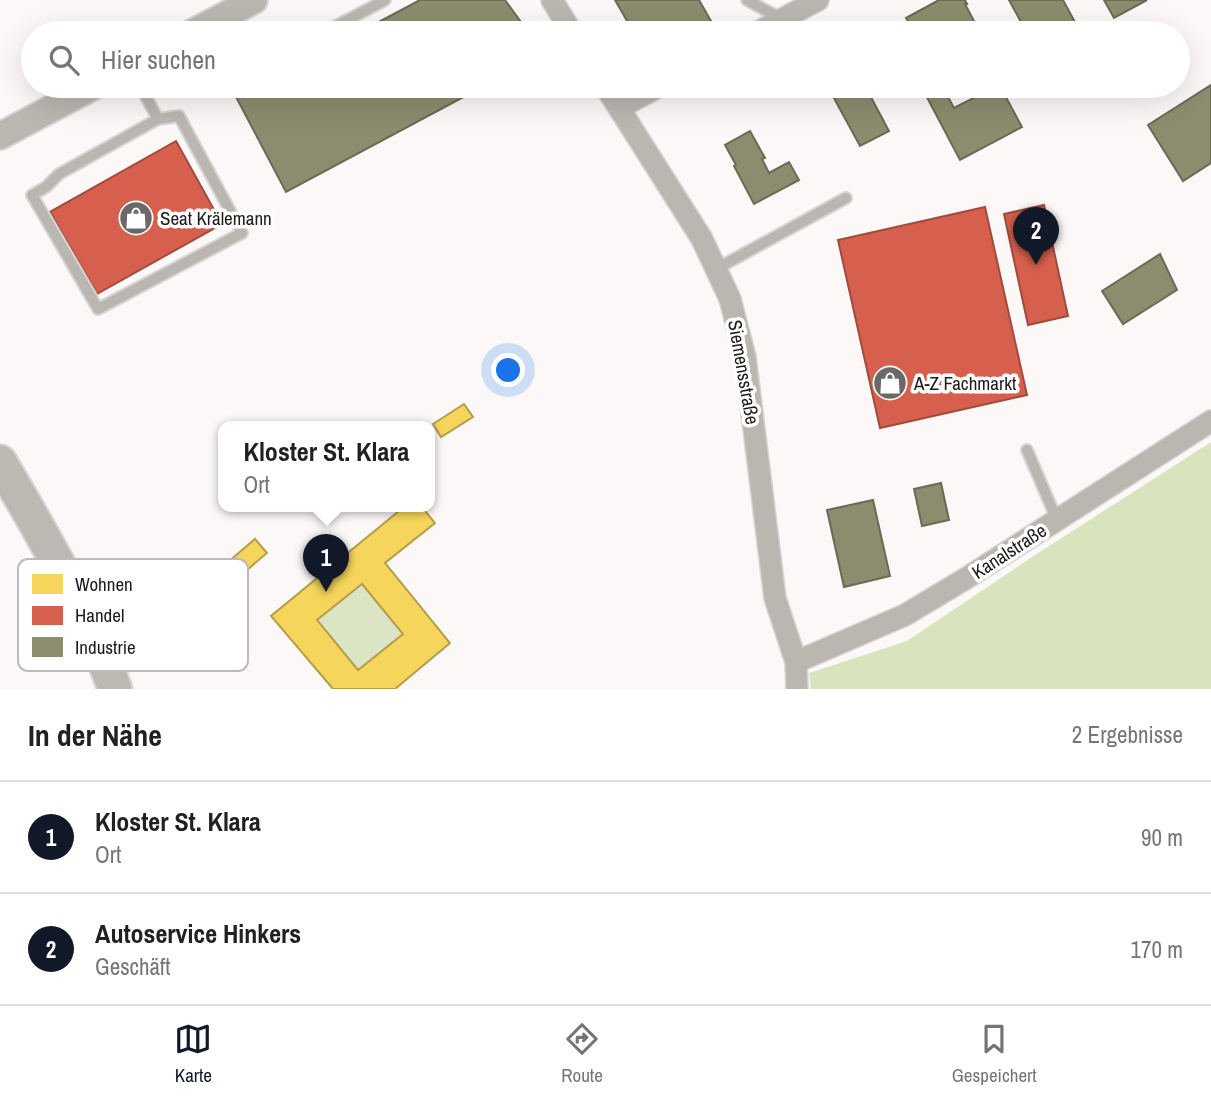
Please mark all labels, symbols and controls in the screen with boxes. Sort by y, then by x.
search box [21,21,1190,98]
icon: search [45,41,83,79]
text: Hier suchen [101,42,216,77]
shop icon: Seat Krälemann [117,199,155,237]
place label: Seat Krälemann [160,205,272,231]
pin: 2 [1013,207,1059,265]
street label: Siemensstraße [722,318,766,426]
your location [491,353,525,387]
shop icon: A-Z Fachmarkt [871,364,909,402]
place label: A-Z Fachmarkt [913,370,1017,396]
popup [218,421,435,512]
text: Kloster St. Klara [244,434,409,469]
text: Ort [244,469,270,500]
street label: Kanalstraße [967,517,1051,585]
pin: 1 [303,534,349,592]
legend [18,559,248,671]
text: Wohnen [75,571,133,597]
text: Handel [75,602,124,628]
text: Industrie [75,634,136,660]
text: In der Nähe [28,715,162,755]
text: 2 Ergebnisse [1072,719,1183,750]
text: Kloster St. Klara [95,804,261,839]
text: 1 [46,822,56,853]
text: 90 m [1141,822,1183,853]
text: Ort [95,839,121,870]
text: Autoservice Hinkers [95,916,301,951]
text: 2 [46,934,56,965]
text: 170 m [1131,934,1183,965]
text: Geschäft [95,951,171,982]
tab: Karte [174,1020,212,1088]
tab: Route [561,1020,603,1088]
tab: Gespeichert [952,1020,1037,1088]

